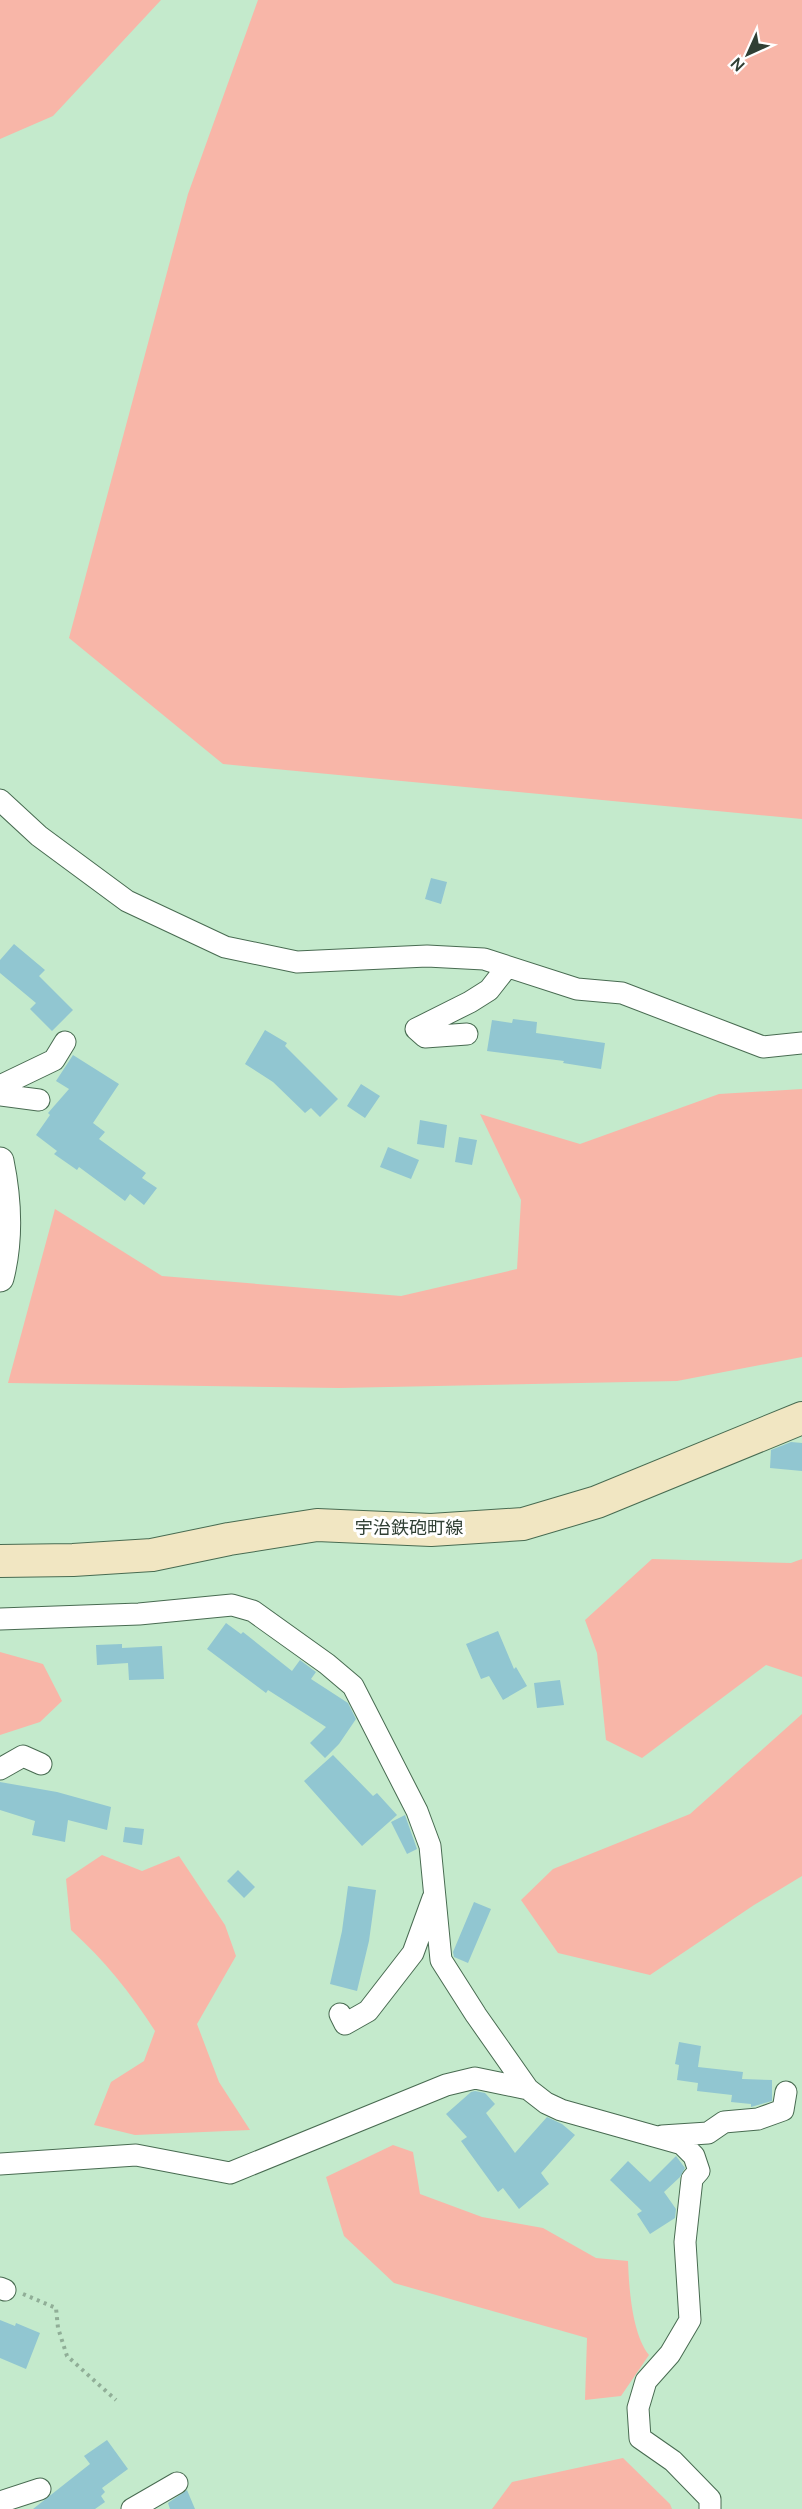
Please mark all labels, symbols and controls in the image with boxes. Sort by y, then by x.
north arrow [718,24,778,84]
text: N [726,53,749,76]
street label: 宇治鉄砲町線 [355,1515,463,1539]

